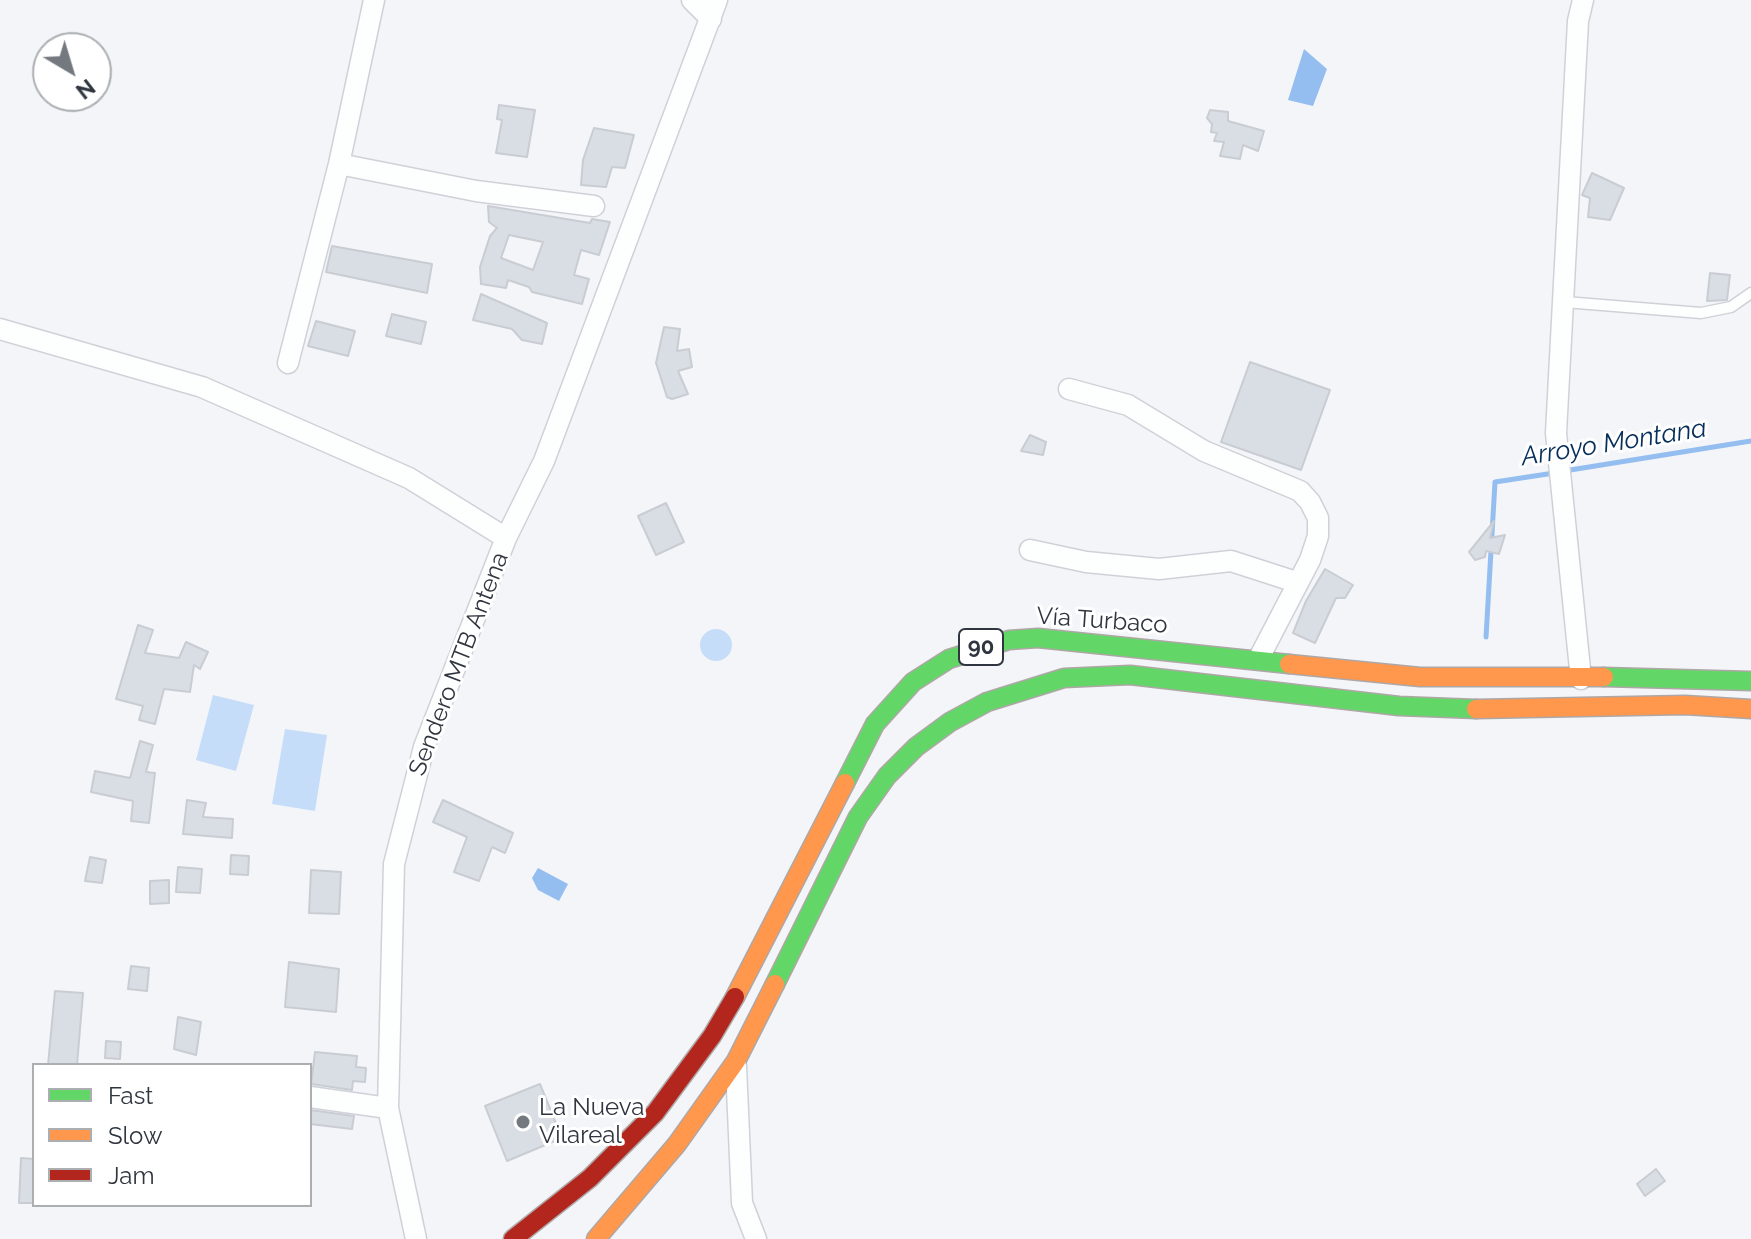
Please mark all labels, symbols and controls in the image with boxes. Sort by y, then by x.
north arrow [32,32,112,112]
text: N [71,74,100,105]
water label: Arroyo Montana [1519,413,1709,473]
street label: Sendero MTB Antena [403,548,515,780]
street label: Vía Turbaco [1036,602,1168,640]
road number: 90 [959,629,1003,665]
legend [32,1063,312,1207]
text: Fast [108,1081,153,1110]
place label: La Nueva Vilareal [539,1094,644,1150]
marker: La Nueva Vilareal [514,1113,532,1131]
text: Slow [108,1121,162,1150]
text: Jam [108,1161,154,1190]

